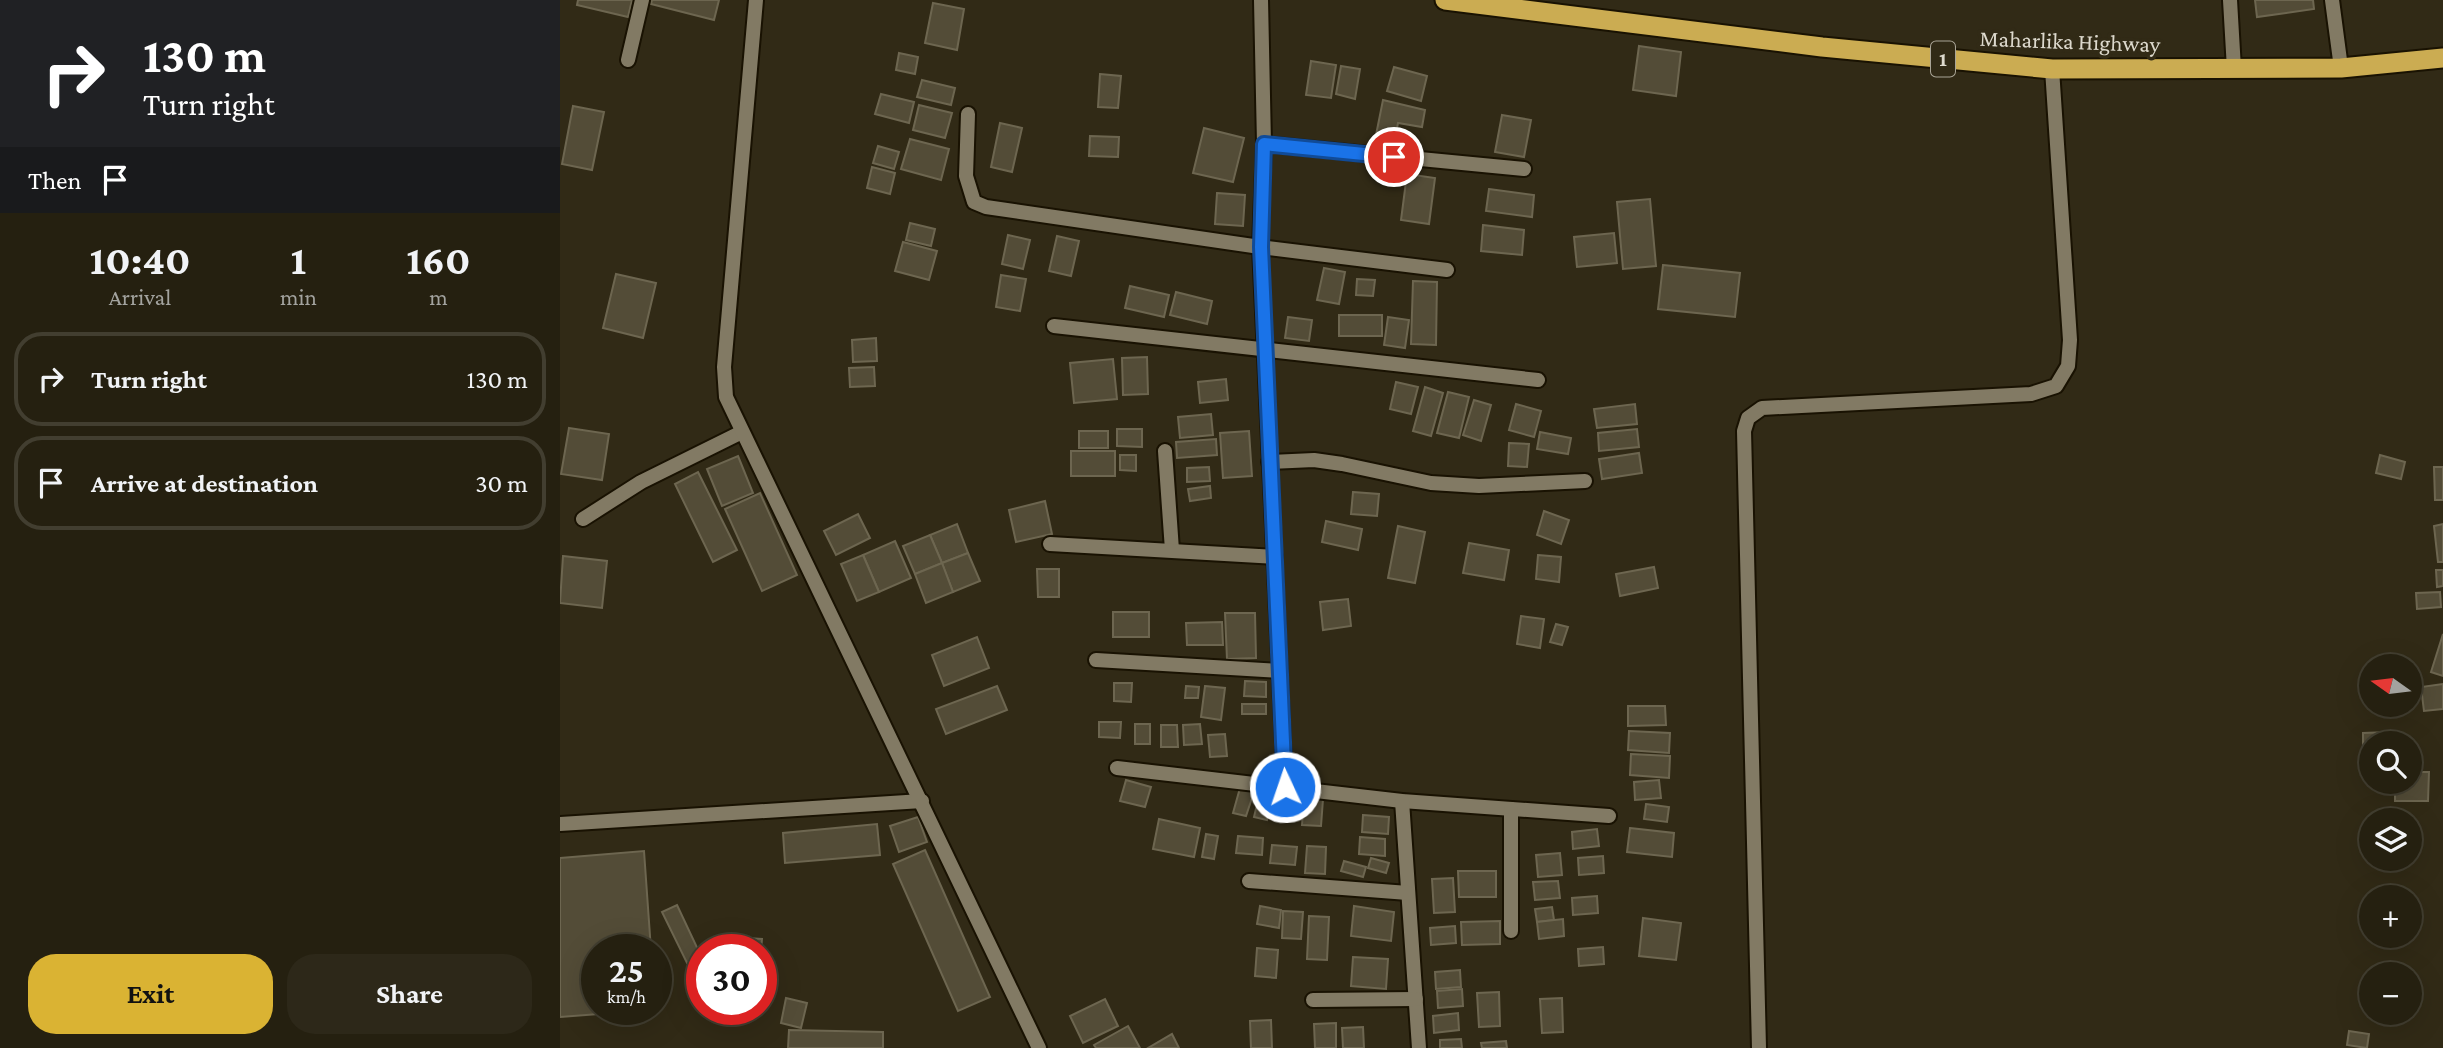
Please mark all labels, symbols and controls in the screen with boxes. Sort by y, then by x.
street label: Maharlika Highway [1979,25,2161,57]
icon: right [28,28,119,119]
text: 130 m [143,28,266,83]
road number: 1 [1931,42,1955,76]
text: Turn right [143,86,275,122]
pin [1364,127,1424,187]
icon: arrive [1375,138,1413,176]
icon: arrive [96,161,134,199]
text: Then [28,166,82,195]
text: 10:40 [89,236,191,283]
text: 1 [291,236,306,283]
text: 160 [406,236,470,283]
text: Arrival [109,284,171,310]
text: min [280,284,317,310]
text: m [429,284,448,310]
icon: right [32,360,70,398]
text: Turn right [91,365,207,394]
text: 130 m [467,365,528,394]
icon: arrive [32,464,70,502]
text: Arrive at destination [91,469,318,498]
text: 30 m [475,469,528,498]
north arrow [2359,654,2422,718]
map controls [2359,654,2422,1025]
button: search [2359,731,2422,794]
position arrow [1248,750,1322,824]
button: layers [2359,808,2422,871]
button: + [2359,885,2422,948]
speed limit sign: 30 [686,934,777,1025]
text: 25 [609,951,644,990]
button: Exit [28,954,273,1034]
button: Share [287,954,532,1034]
button: − [2359,962,2422,1025]
text: km/h [607,987,646,1007]

